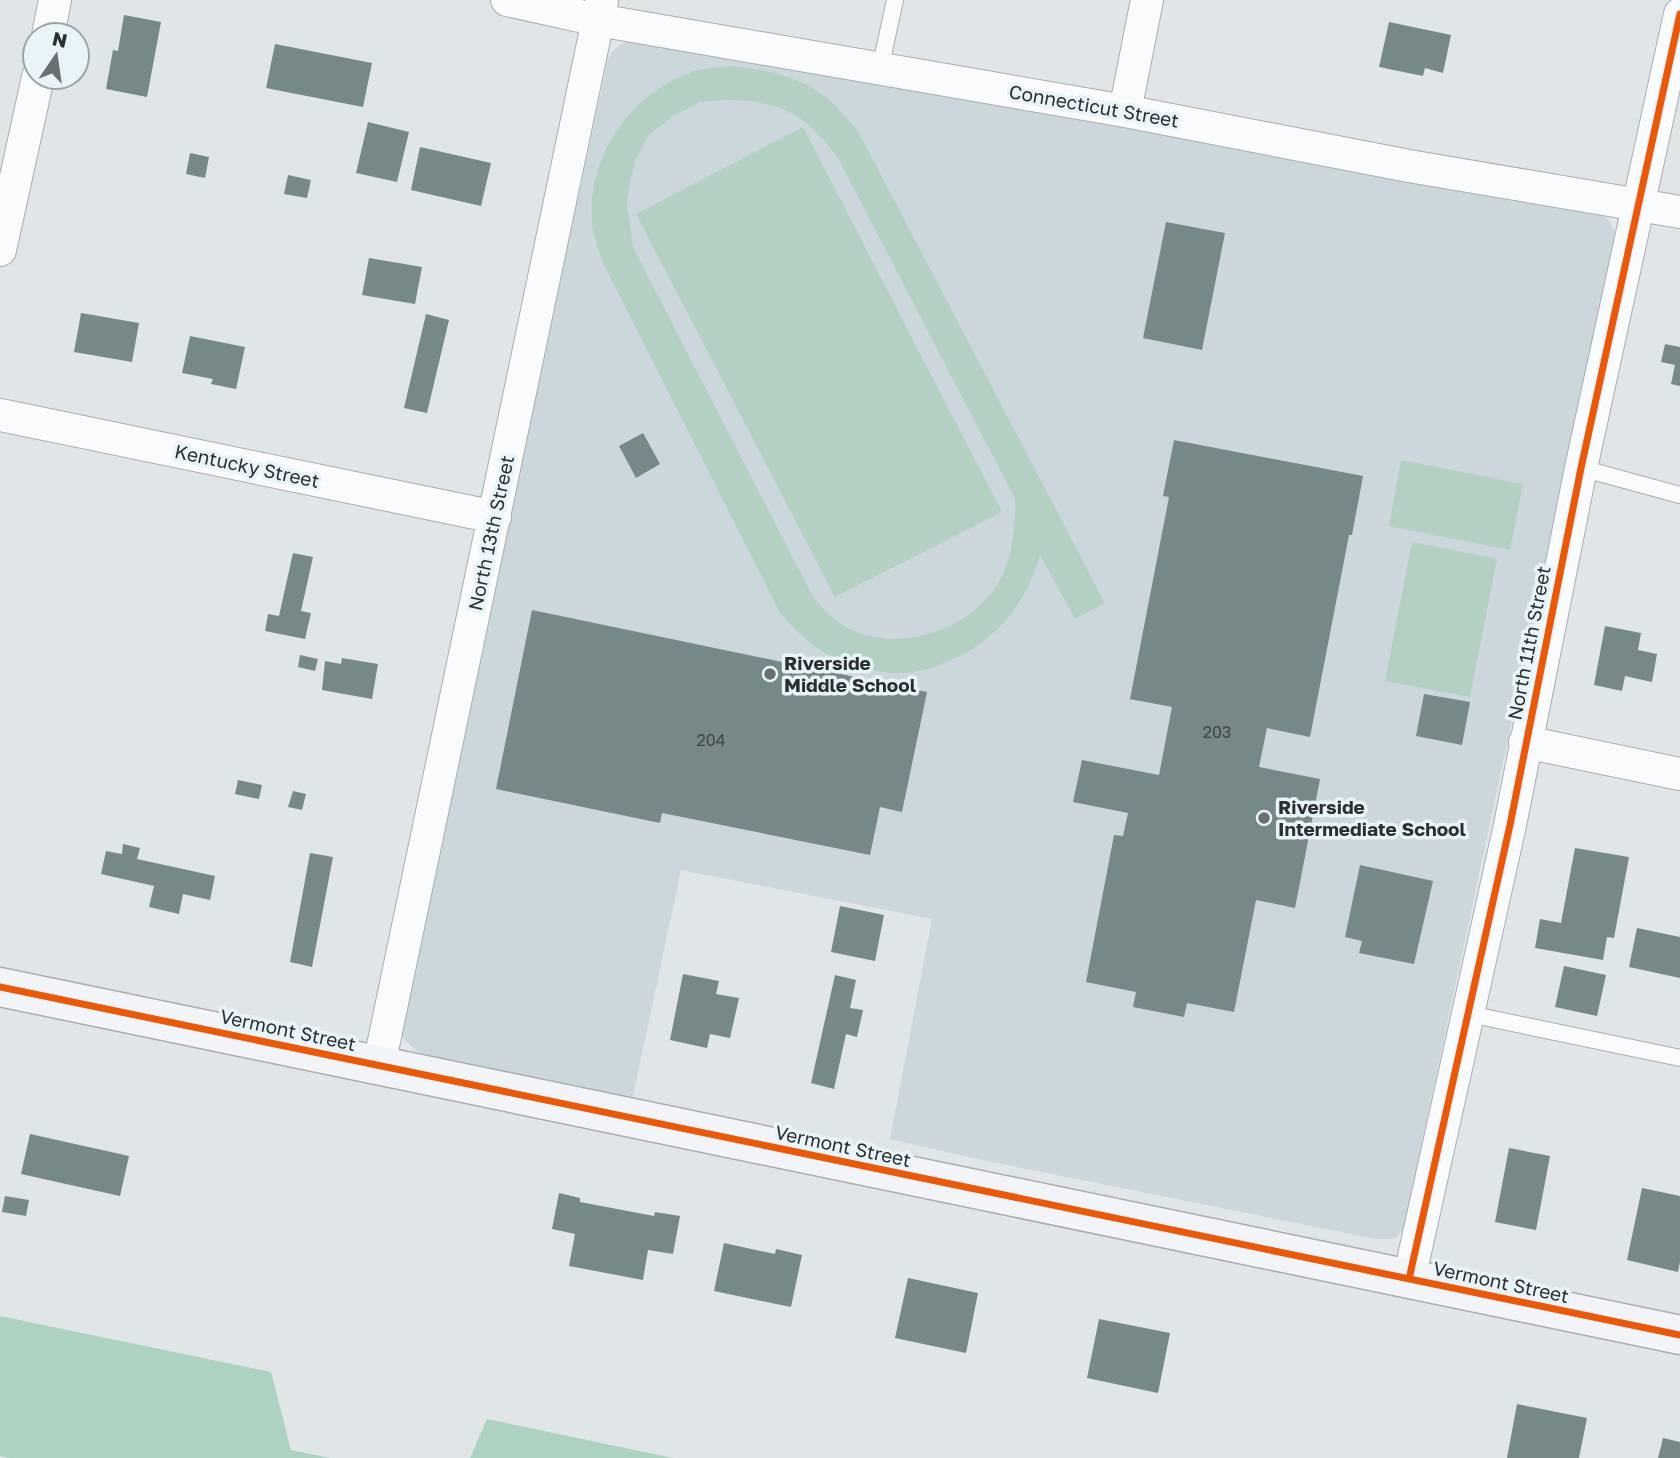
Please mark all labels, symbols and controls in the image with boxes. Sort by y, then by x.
north arrow [21,21,91,91]
text: N [50,26,70,52]
street label: Connecticut Street [1007,79,1181,132]
street label: Kentucky Street [173,439,322,492]
street label: North 13th Street [463,453,518,613]
street label: North 11th Street [1502,564,1555,722]
place label: Riverside Middle School [784,651,916,696]
marker: Riverside Middle School [762,666,778,682]
house number: 203 [1203,722,1231,742]
house number: 204 [697,730,725,750]
place label: Riverside Intermediate School [1278,795,1466,840]
marker: Riverside Intermediate School [1256,810,1272,826]
street label: Vermont Street [218,1004,358,1055]
street label: Vermont Street [773,1120,913,1171]
street label: Vermont Street [1431,1256,1571,1307]

